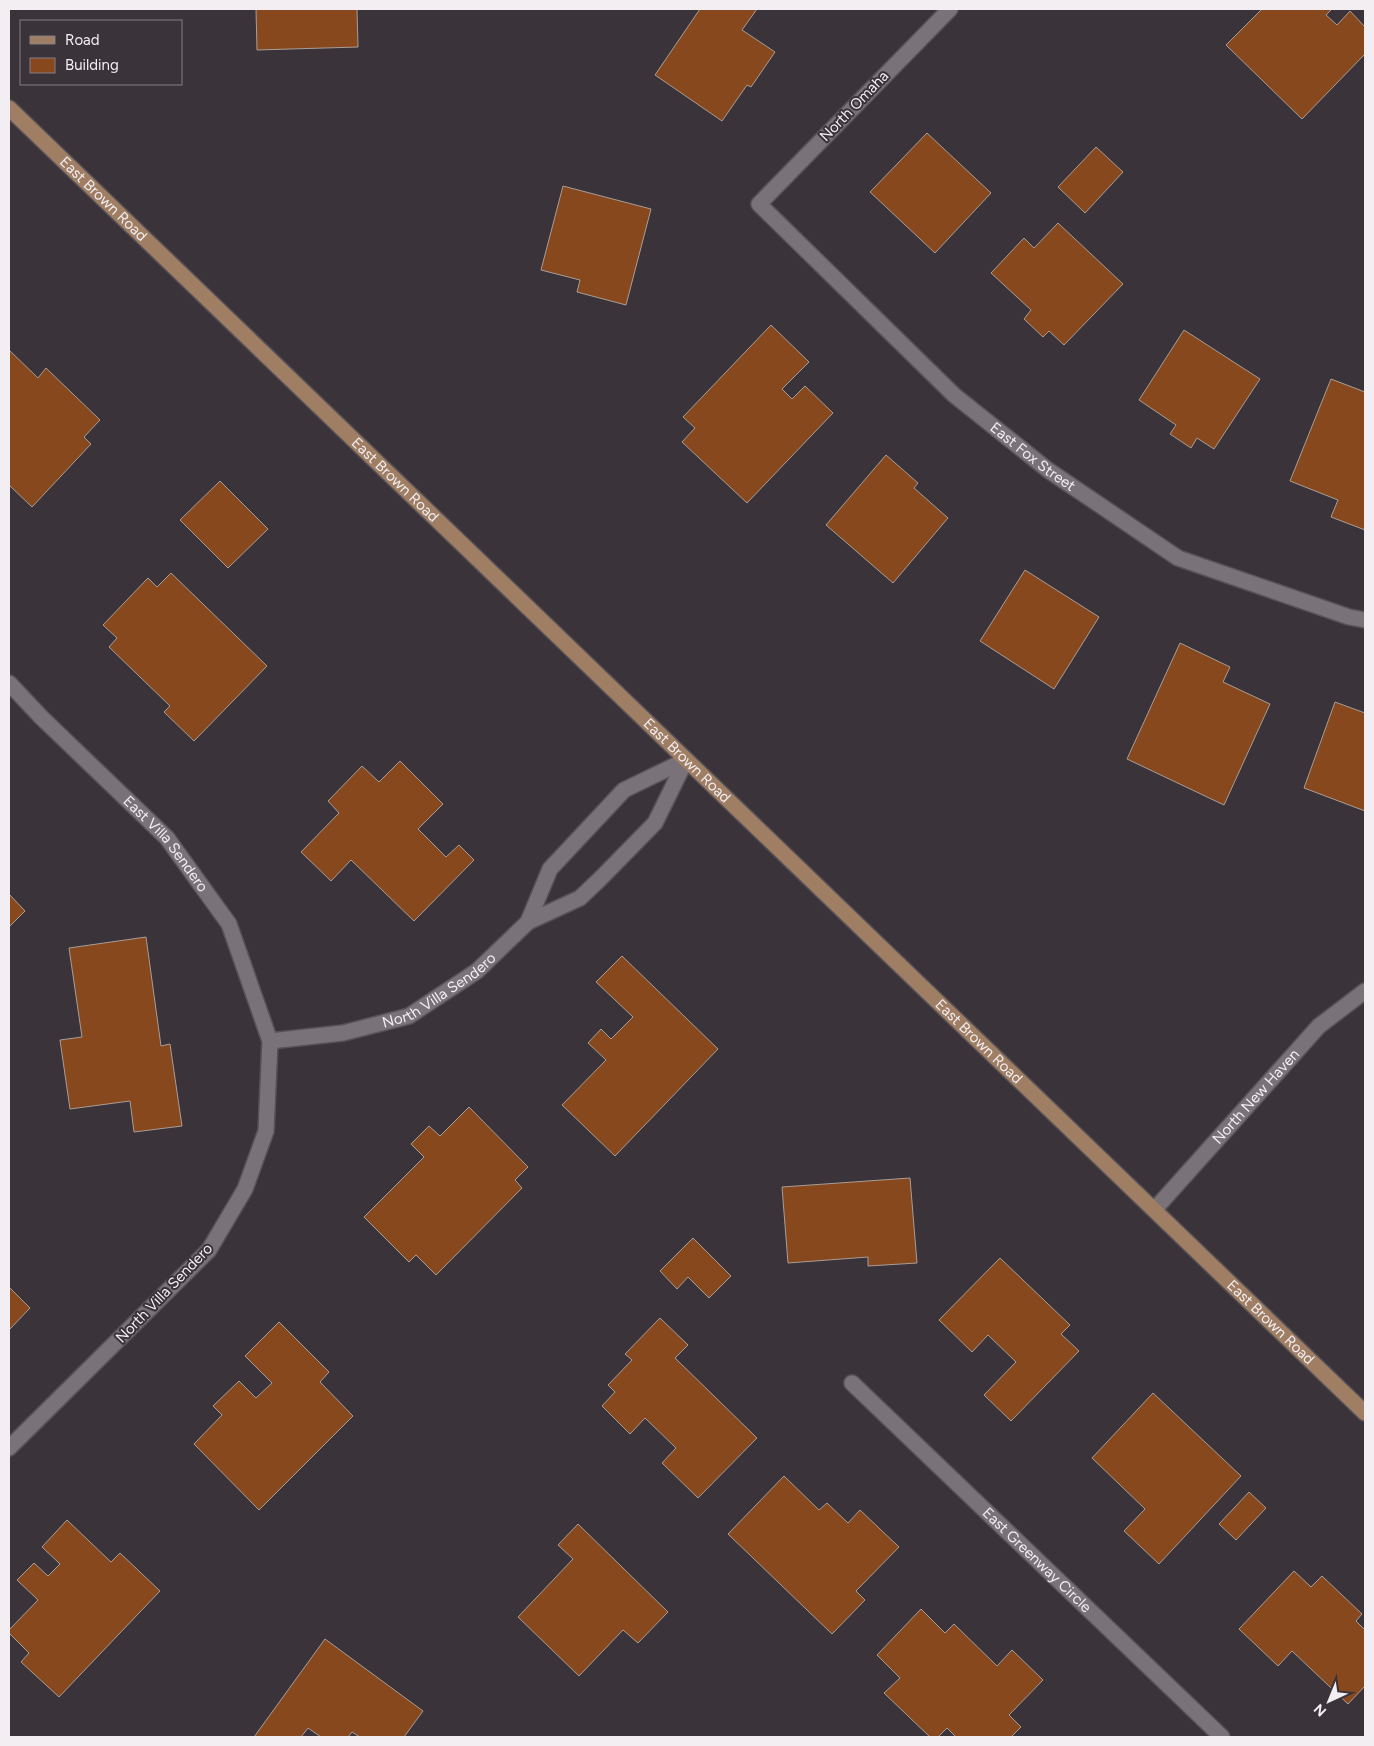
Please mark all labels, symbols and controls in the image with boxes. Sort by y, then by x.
legend [20,20,182,85]
text: Road [65,31,100,49]
text: Building [65,56,119,74]
street label: North Omaha [816,67,892,145]
street label: East Brown Road [56,153,151,245]
street label: East Fox Street [987,418,1079,495]
street label: East Brown Road [348,434,443,526]
street label: East Brown Road [640,714,734,807]
street label: East Villa Sendero [120,792,212,896]
street label: North Villa Sendero [380,949,500,1032]
street label: East Brown Road [931,995,1026,1087]
street label: North New Haven [1209,1045,1303,1148]
street label: North Villa Sendero [112,1239,216,1347]
street label: East Brown Road [1223,1276,1318,1368]
street label: East Greenway Circle [979,1504,1095,1616]
north arrow [1304,1676,1354,1726]
text: N [1311,1700,1330,1720]

